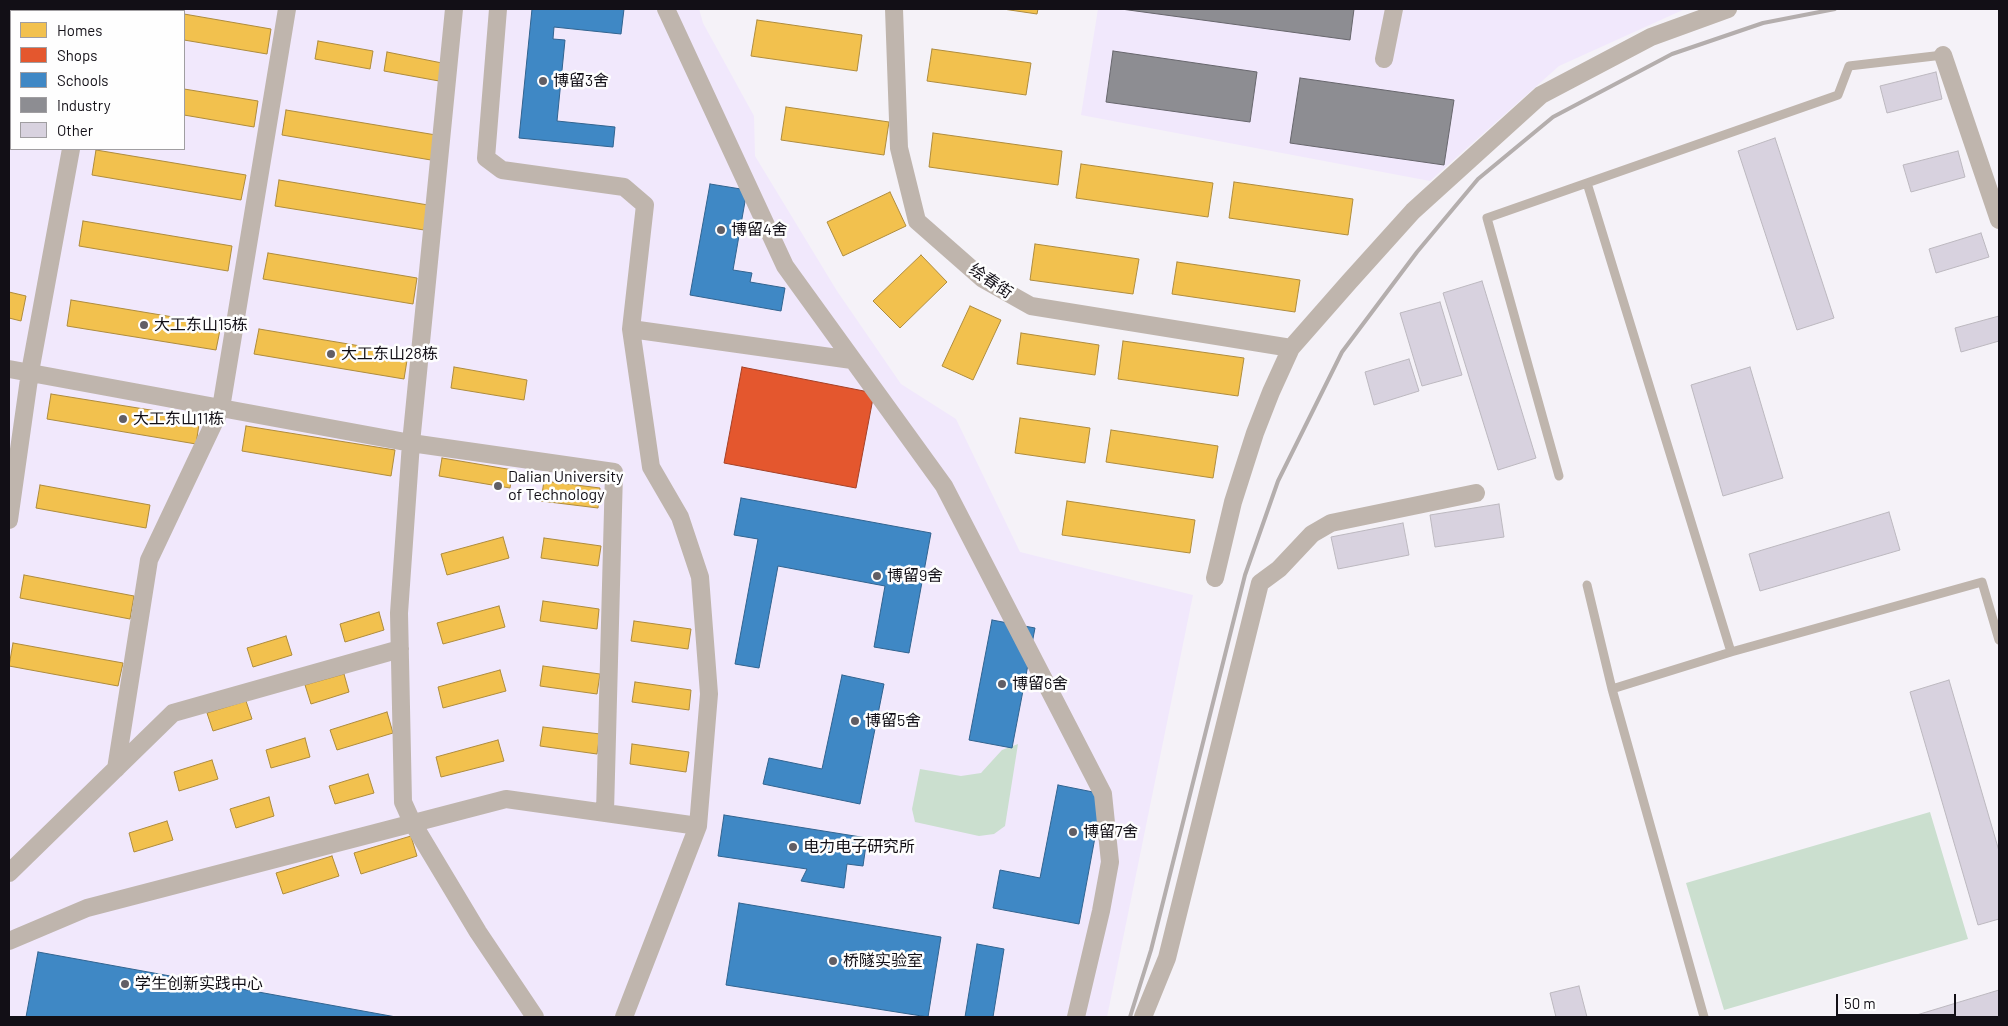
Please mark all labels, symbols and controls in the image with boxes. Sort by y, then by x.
legend [10,10,185,150]
text: Homes [57,21,102,39]
text: Shops [57,46,97,64]
text: Schools [57,71,109,89]
place label: 博留3舍 [553,71,609,91]
marker: 博留3舍 [537,75,549,87]
text: Industry [57,96,111,114]
text: Other [57,121,93,139]
place label: 博留4舍 [731,220,788,240]
marker: 博留4舍 [715,224,727,236]
street label: 绘春街 [966,260,1016,302]
place label: 大工东山15栋 [154,315,248,335]
marker: 大工东山15栋 [138,319,150,331]
place label: 大工东山28栋 [341,344,438,364]
marker: 大工东山28栋 [325,348,337,360]
place label: 大工东山11栋 [133,409,224,429]
marker: 大工东山11栋 [117,413,129,425]
place label: Dalian University of Technology [508,467,623,505]
marker: Dalian University of Technology [492,480,504,492]
place label: 博留9舍 [887,566,943,586]
marker: 博留9舍 [871,570,883,582]
place label: 博留6舍 [1012,674,1068,694]
marker: 博留6舍 [996,678,1008,690]
place label: 博留5舍 [865,711,921,731]
marker: 博留5舍 [849,715,861,727]
place label: 博留7舍 [1083,822,1139,842]
marker: 博留7舍 [1067,826,1079,838]
place label: 电力电子研究所 [803,837,915,857]
marker: 电力电子研究所 [787,841,799,853]
place label: 桥隧实验室 [843,951,923,971]
marker: 桥隧实验室 [827,955,839,967]
place label: 学生创新实践中心 [135,974,263,994]
marker: 学生创新实践中心 [119,978,131,990]
scale bar [1838,984,1958,1016]
text: 50 m [1844,994,1876,1012]

